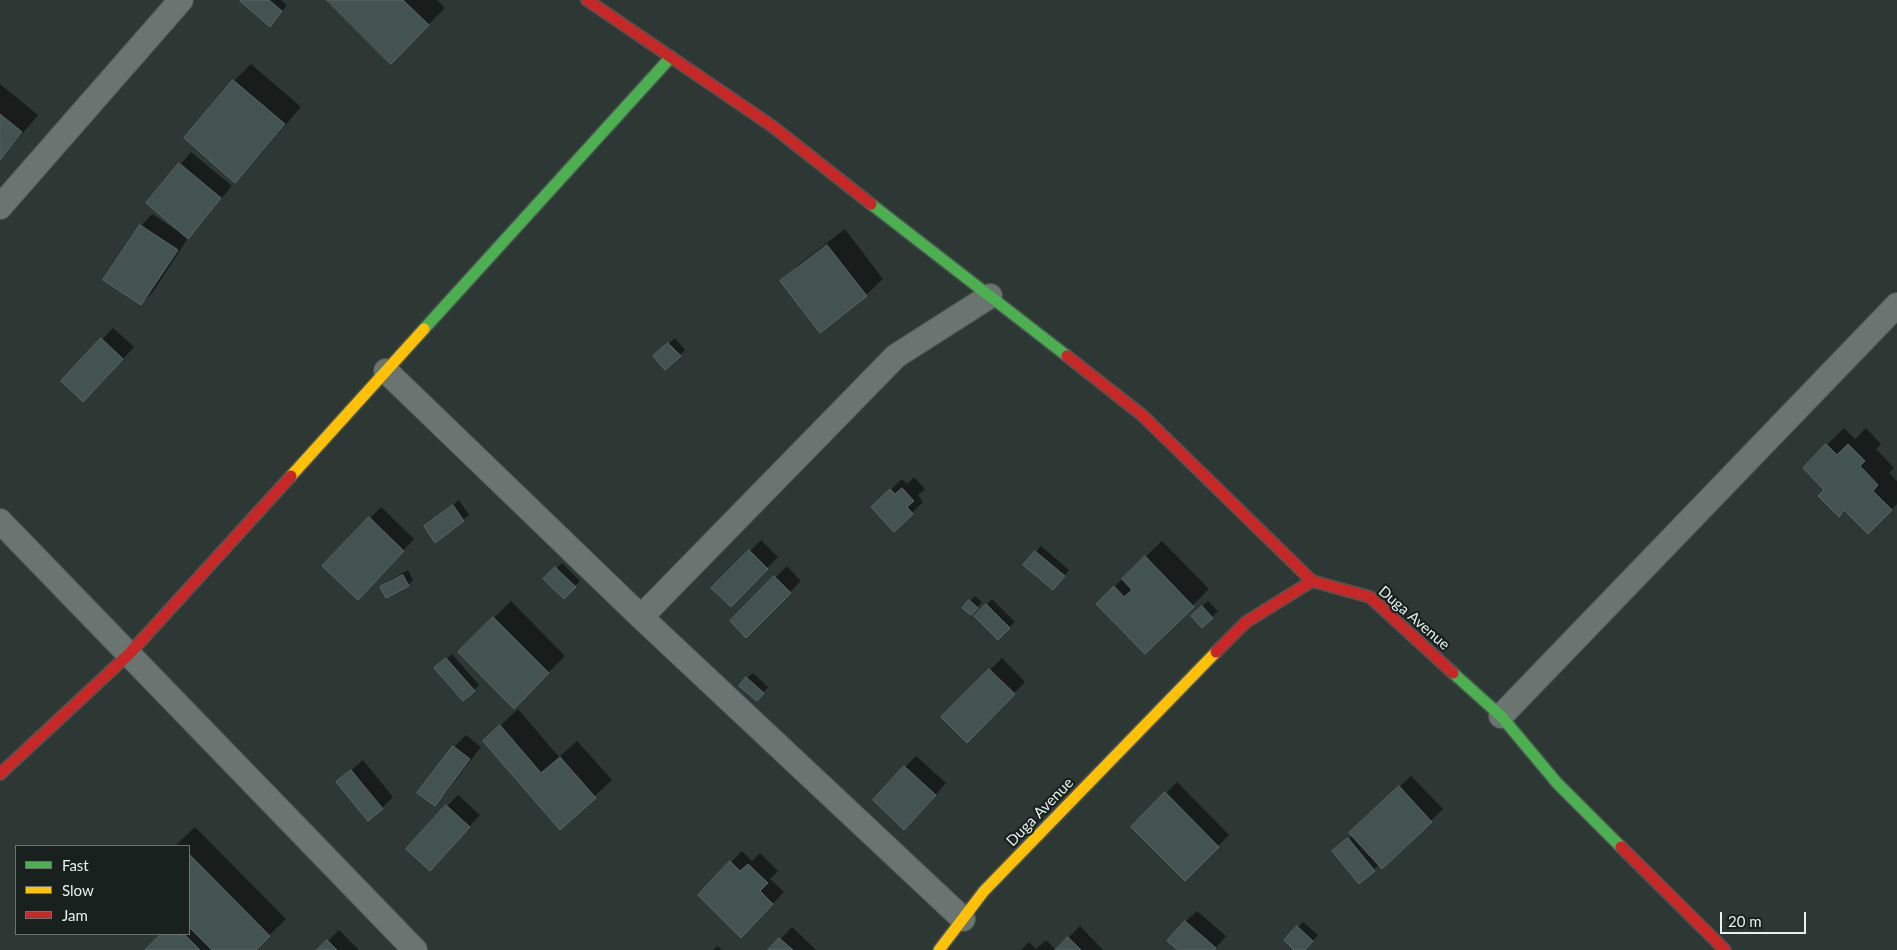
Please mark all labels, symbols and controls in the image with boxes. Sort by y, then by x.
street label: Duga Avenue [1375,582,1453,654]
street label: Duga Avenue [1003,774,1077,850]
legend [15,845,190,935]
text: Fast [62,856,89,874]
text: Slow [62,881,94,899]
scale bar [1722,902,1808,934]
text: Jam [62,906,88,924]
text: 20 m [1728,912,1762,930]

